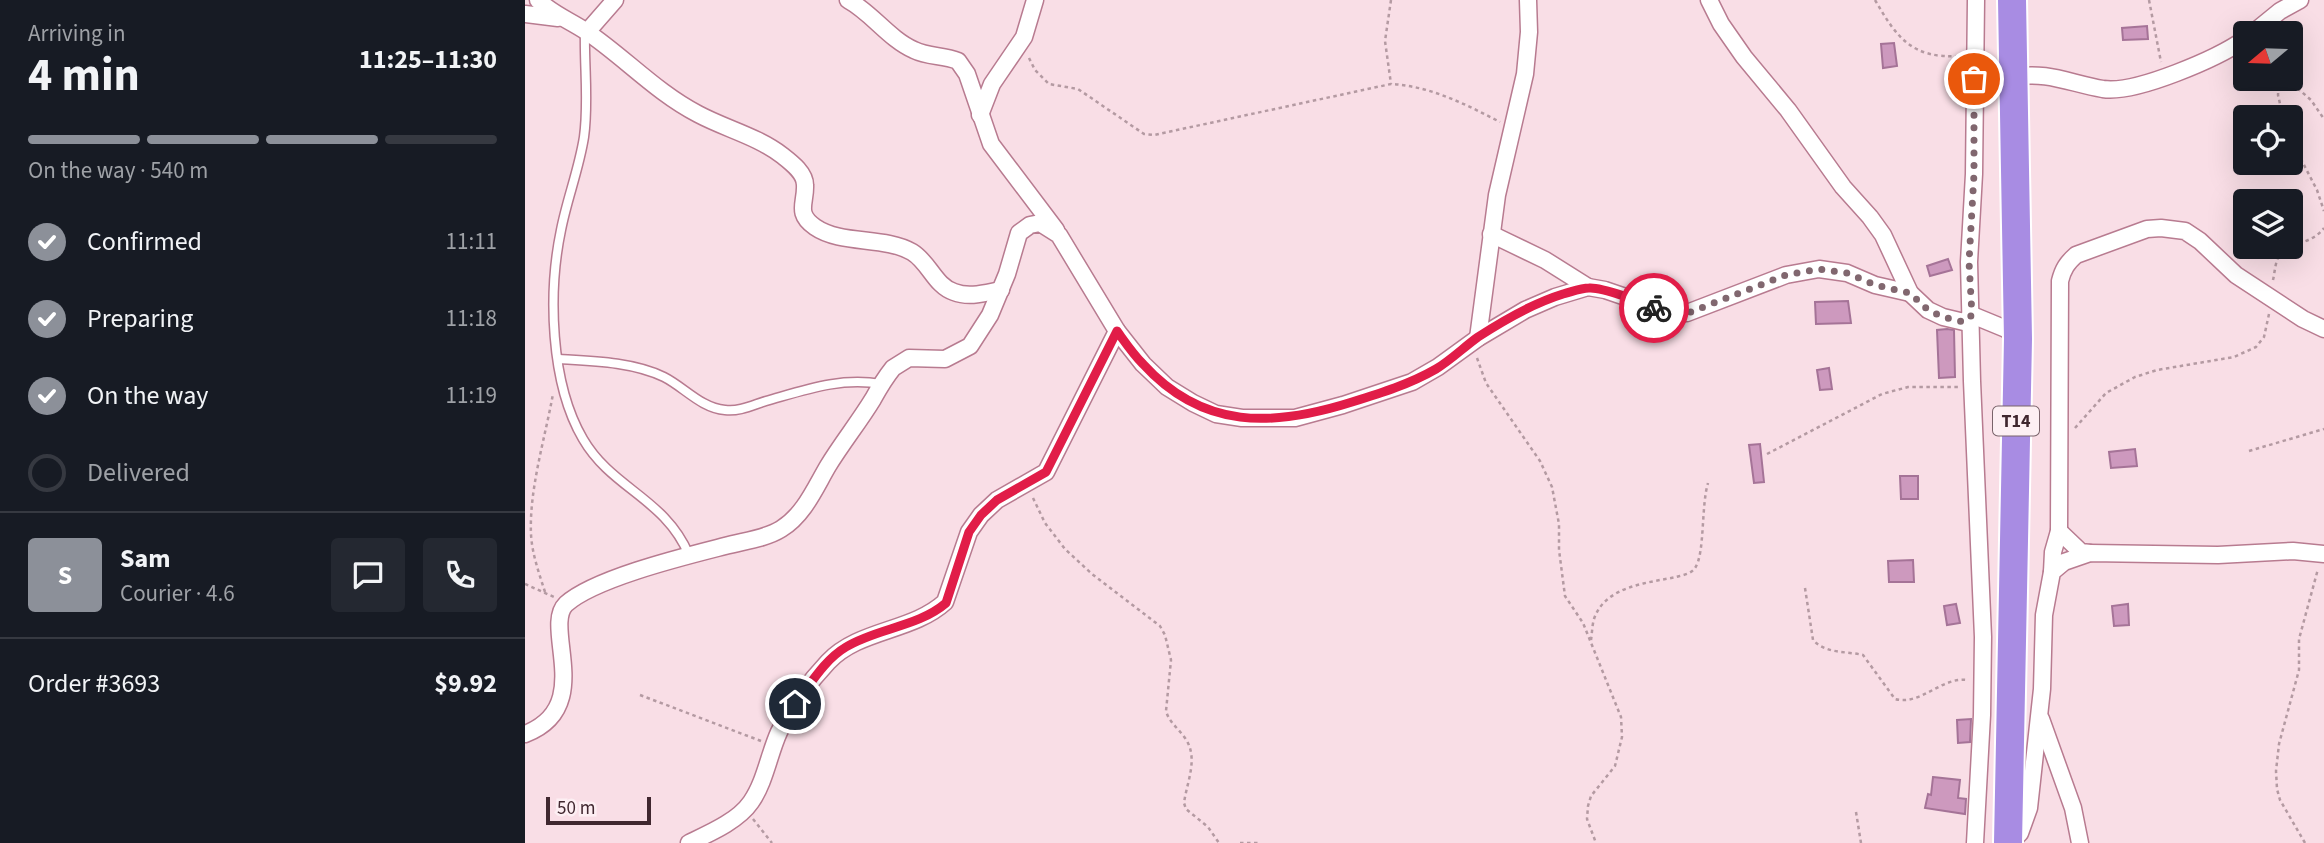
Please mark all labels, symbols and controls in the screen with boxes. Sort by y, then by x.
text: Arriving in [28,17,126,50]
north arrow [2233,21,2303,91]
map controls [2233,21,2303,259]
text: 11:25–11:30 [359,41,497,78]
text: 4 min [28,43,140,108]
pin [1944,49,2004,109]
icon: bag [1955,60,1993,98]
button: locate [2233,105,2303,175]
text: On the way · 540 m [28,154,208,187]
button: layers [2233,189,2303,259]
icon: check [28,223,66,261]
text: Confirmed [87,223,202,260]
text: 11:11 [446,225,497,258]
courier [1619,273,1689,343]
icon: bike [1635,289,1673,327]
icon: check [28,300,66,338]
text: Preparing [87,300,193,337]
text: 11:18 [446,302,497,335]
icon: check [28,377,66,415]
text: On the way [87,377,208,414]
text: 11:19 [446,379,497,412]
road number: T14 [1993,407,2039,436]
text: Delivered [87,454,190,491]
button: chat [331,538,405,612]
button: phone [423,538,497,612]
text: Sam [120,540,170,577]
text: S [58,557,72,594]
text: Courier · 4.6 [120,577,235,610]
text: Order #3693 [28,665,160,702]
text: $9.92 [434,665,497,702]
pin [765,674,825,734]
icon: home [776,685,814,723]
scale bar [546,794,651,826]
text: 50 m [557,795,595,822]

